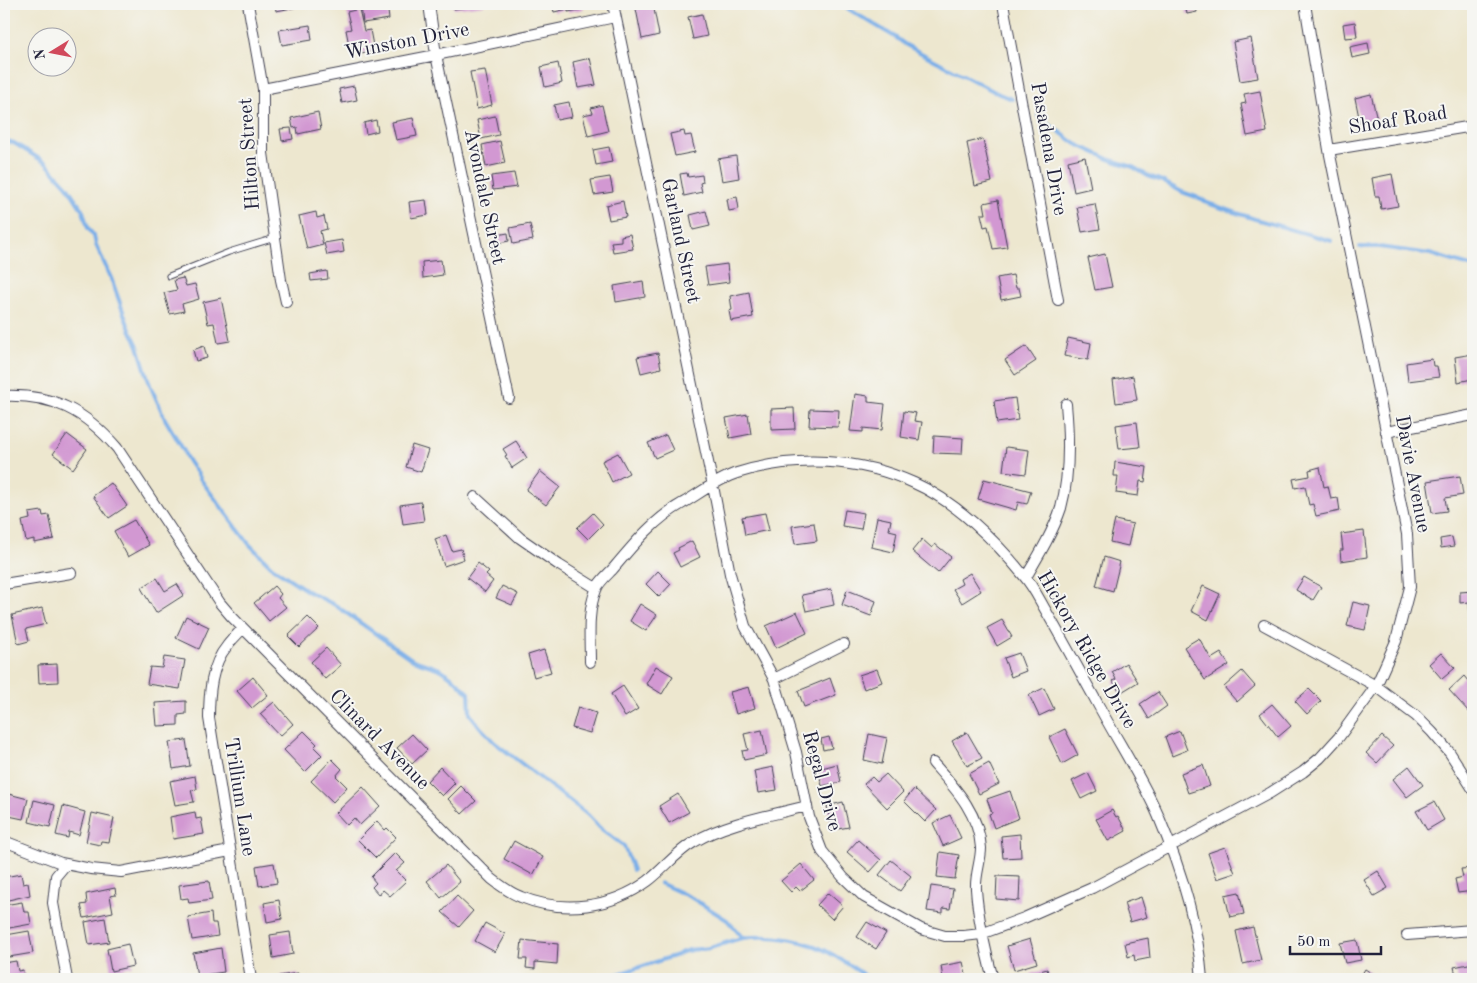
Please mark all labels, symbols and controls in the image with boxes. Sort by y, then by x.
street label: Winston Drive [343,20,471,64]
north arrow [28,28,78,78]
text: N [32,47,48,61]
street label: Pasadena Drive [1026,81,1070,217]
street label: Hilton Street [236,97,264,211]
street label: Shoaf Road [1347,103,1449,139]
street label: Avondale Street [460,127,508,267]
street label: Garland Street [657,177,703,305]
street label: Davie Avenue [1391,414,1433,534]
street label: Hickory Ridge Drive [1033,568,1139,732]
street label: Clinard Avenue [325,686,433,794]
street label: Regal Drive [798,729,844,833]
street label: Trillium Lane [220,736,258,858]
scale bar [1290,923,1381,955]
text: 50 m [1297,935,1331,950]

